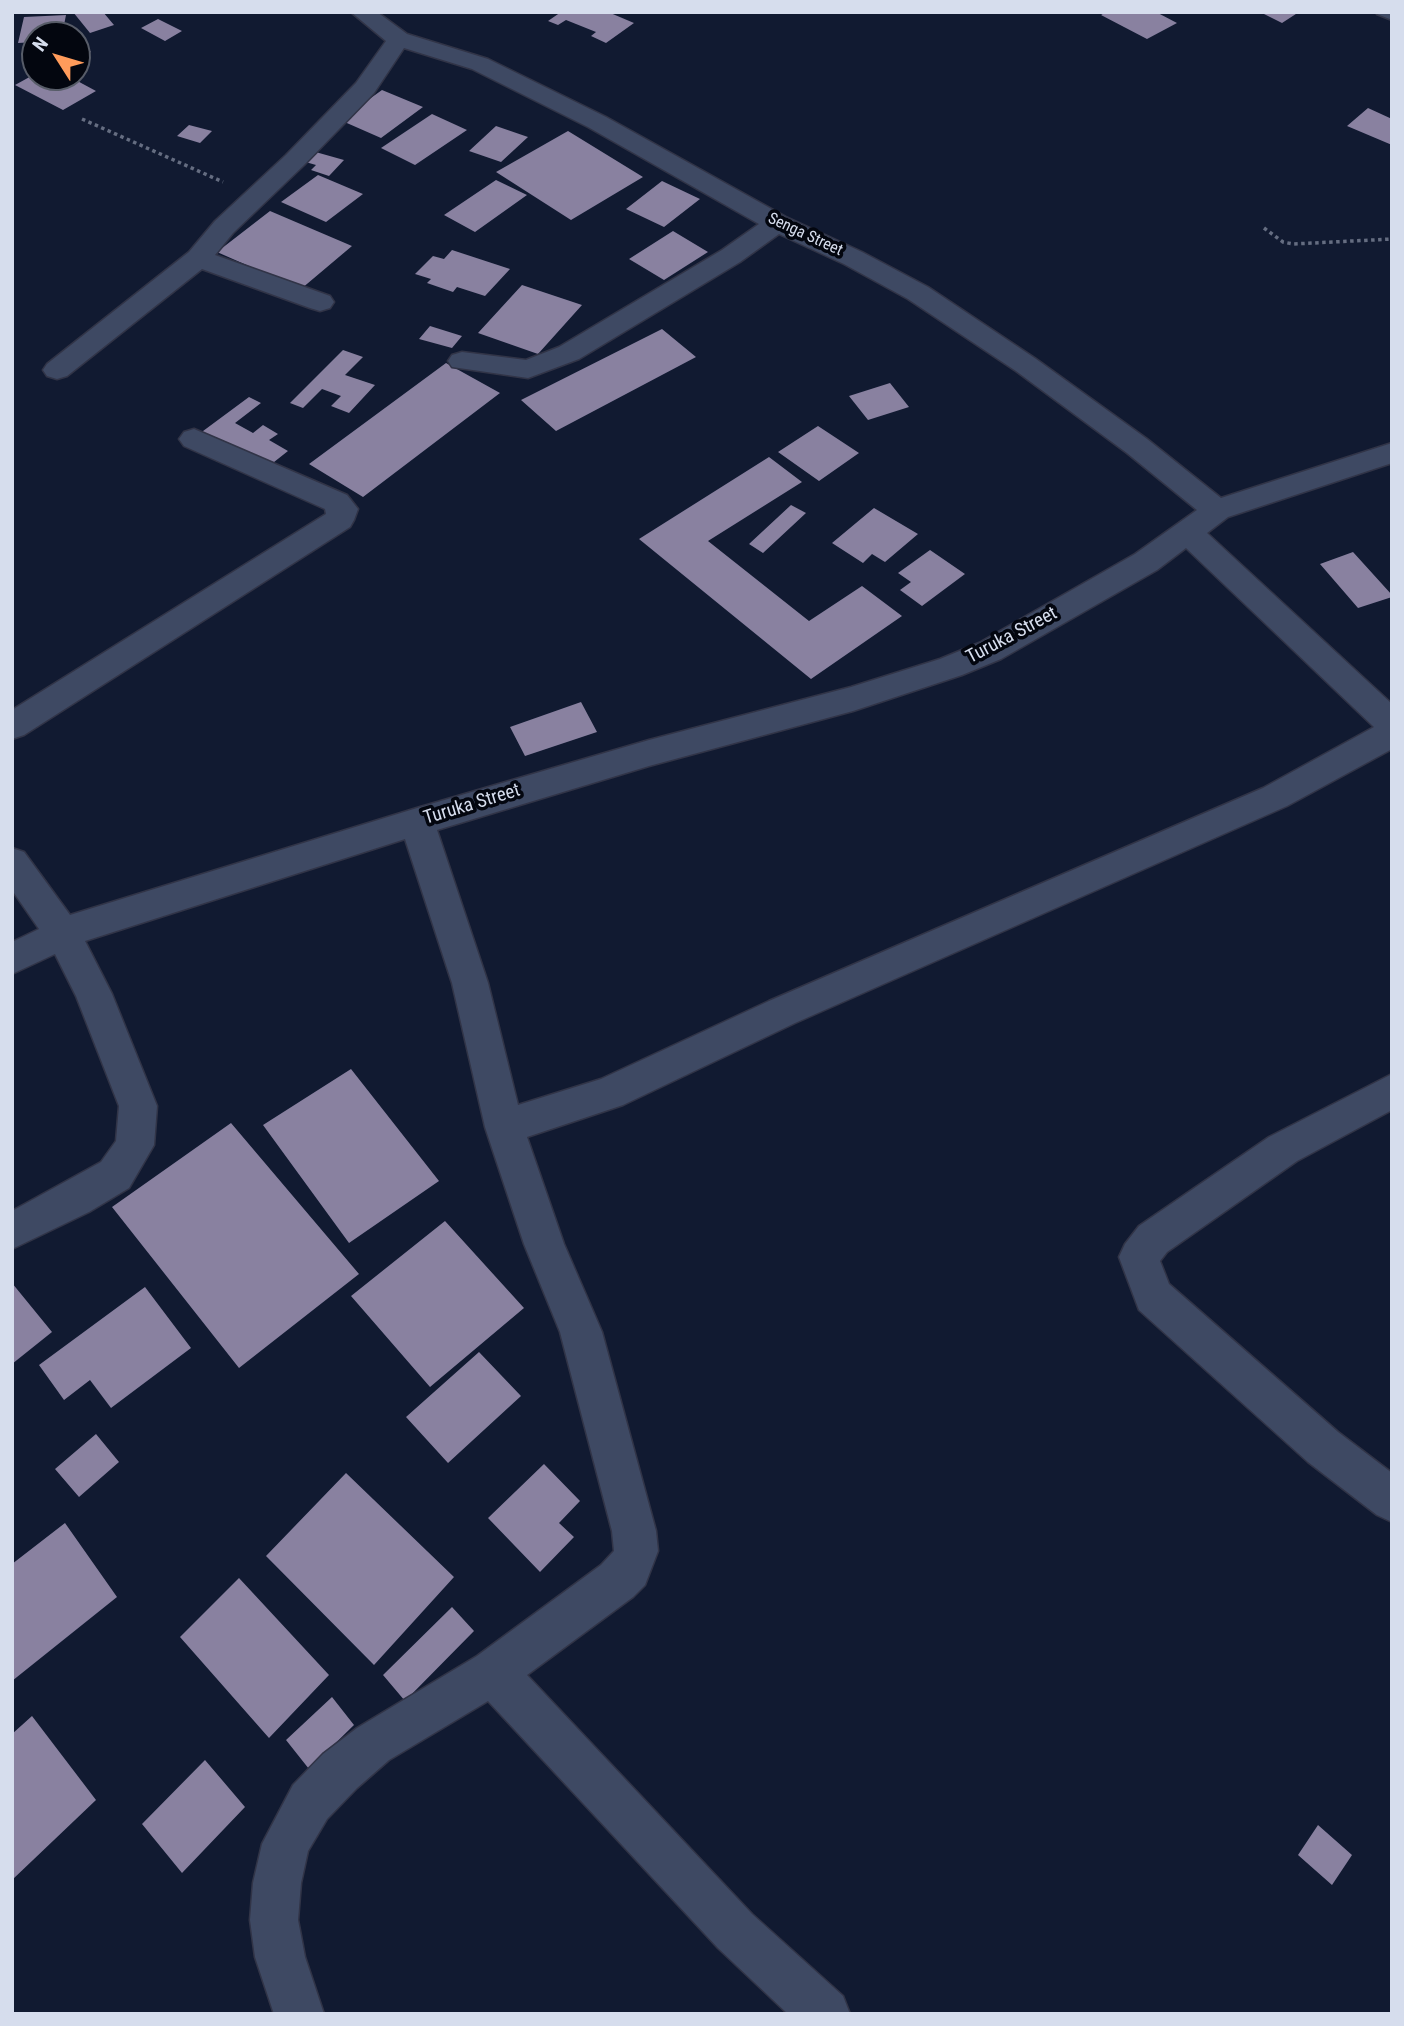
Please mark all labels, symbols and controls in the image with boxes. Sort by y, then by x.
north arrow [21,21,91,91]
text: N [28,33,53,56]
street label: Senga Street [765,209,845,261]
street label: Turuka Street [963,603,1061,669]
street label: Turuka Street [421,780,523,830]

